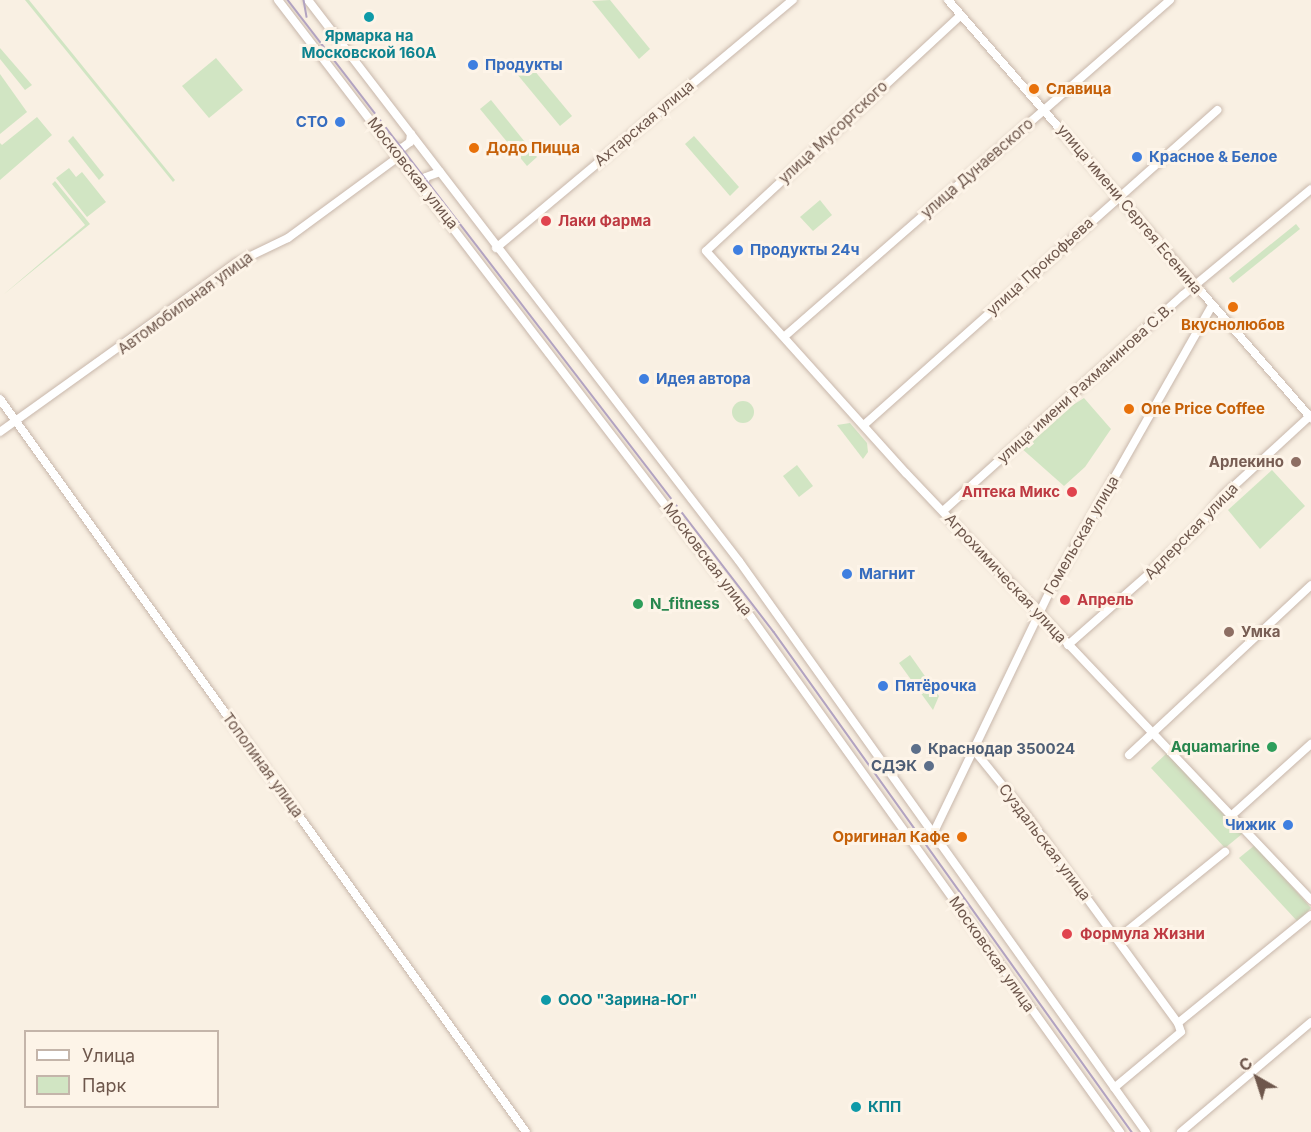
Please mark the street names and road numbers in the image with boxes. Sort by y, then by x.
street label: Ахтарская улица [591,76,697,170]
street label: улица Мусоргского [775,77,891,187]
street label: Московская улица [364,114,462,232]
street label: улица Дунаевского [917,114,1037,222]
street label: улица имени Сергея Есенина [1054,121,1206,297]
street label: улица Прокофьева [983,213,1097,319]
street label: Автомобильная улица [114,248,256,358]
street label: улица имени Рахманинова С.В. [993,299,1177,467]
street label: Гомельская улица [1040,472,1122,598]
street label: Адлерская улица [1141,479,1241,583]
street label: Московская улица [660,499,756,619]
street label: Агрохимическая улица [941,510,1071,646]
street label: Тополиная улица [219,709,307,821]
street label: Суздальская улица [995,780,1095,904]
street label: Московская улица [945,893,1039,1015]

